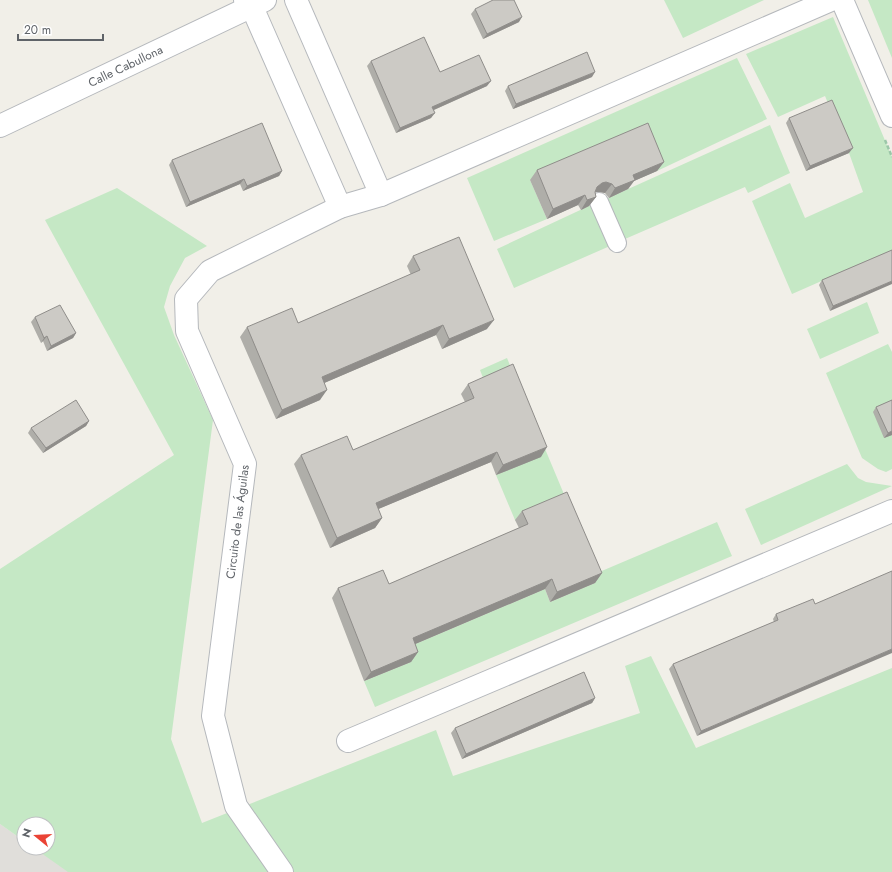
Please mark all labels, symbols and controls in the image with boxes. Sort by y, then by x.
scale bar [18,16,103,42]
text: 20 m [24,21,51,39]
street label: Calle Cabullona [85,41,166,92]
street label: Circuito de las Águilas [221,464,254,580]
north arrow [16,816,56,856]
text: N [18,826,35,840]

